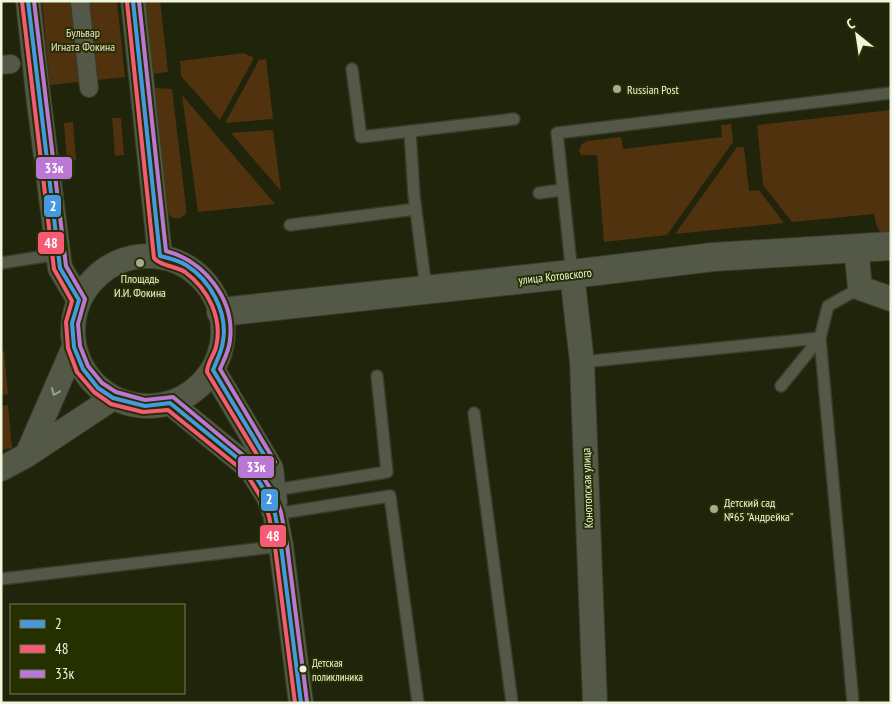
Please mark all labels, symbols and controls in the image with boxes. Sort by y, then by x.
north arrow [832,10,882,60]
text: С [843,14,858,33]
park label: Бульвар Игната Фокина [51,25,115,54]
place label: Russian Post [627,82,680,97]
marker: Russian Post [611,83,623,95]
line badge: 33к [35,156,73,180]
text: 33к [44,159,64,177]
line badge: 2 [43,194,62,218]
text: 2 [50,197,56,215]
line badge: 48 [37,231,65,255]
text: 48 [44,234,58,252]
marker: Площадь И.И. Фокина [134,257,146,269]
street label: улица Котовского [517,265,593,287]
place label: Площадь И.И. Фокина [114,271,166,300]
one-way arrow [50,387,61,396]
street label: Конотопская улица [578,447,596,528]
line badge: 33к [237,455,275,479]
text: 33к [246,458,266,476]
line badge: 2 [260,488,279,512]
text: 2 [266,490,272,508]
place label: Детский сад №65 "Андрейка" [724,495,793,524]
marker: Детский сад №65 "Андрейка" [708,503,720,515]
line badge: 48 [259,524,287,548]
text: 48 [266,527,280,545]
legend [10,604,185,694]
text: 2 [55,614,62,633]
text: 48 [55,639,69,658]
place label: Детская поликлиника [312,656,363,684]
text: 33к [55,664,75,683]
marker: Детская поликлиника [298,664,308,674]

